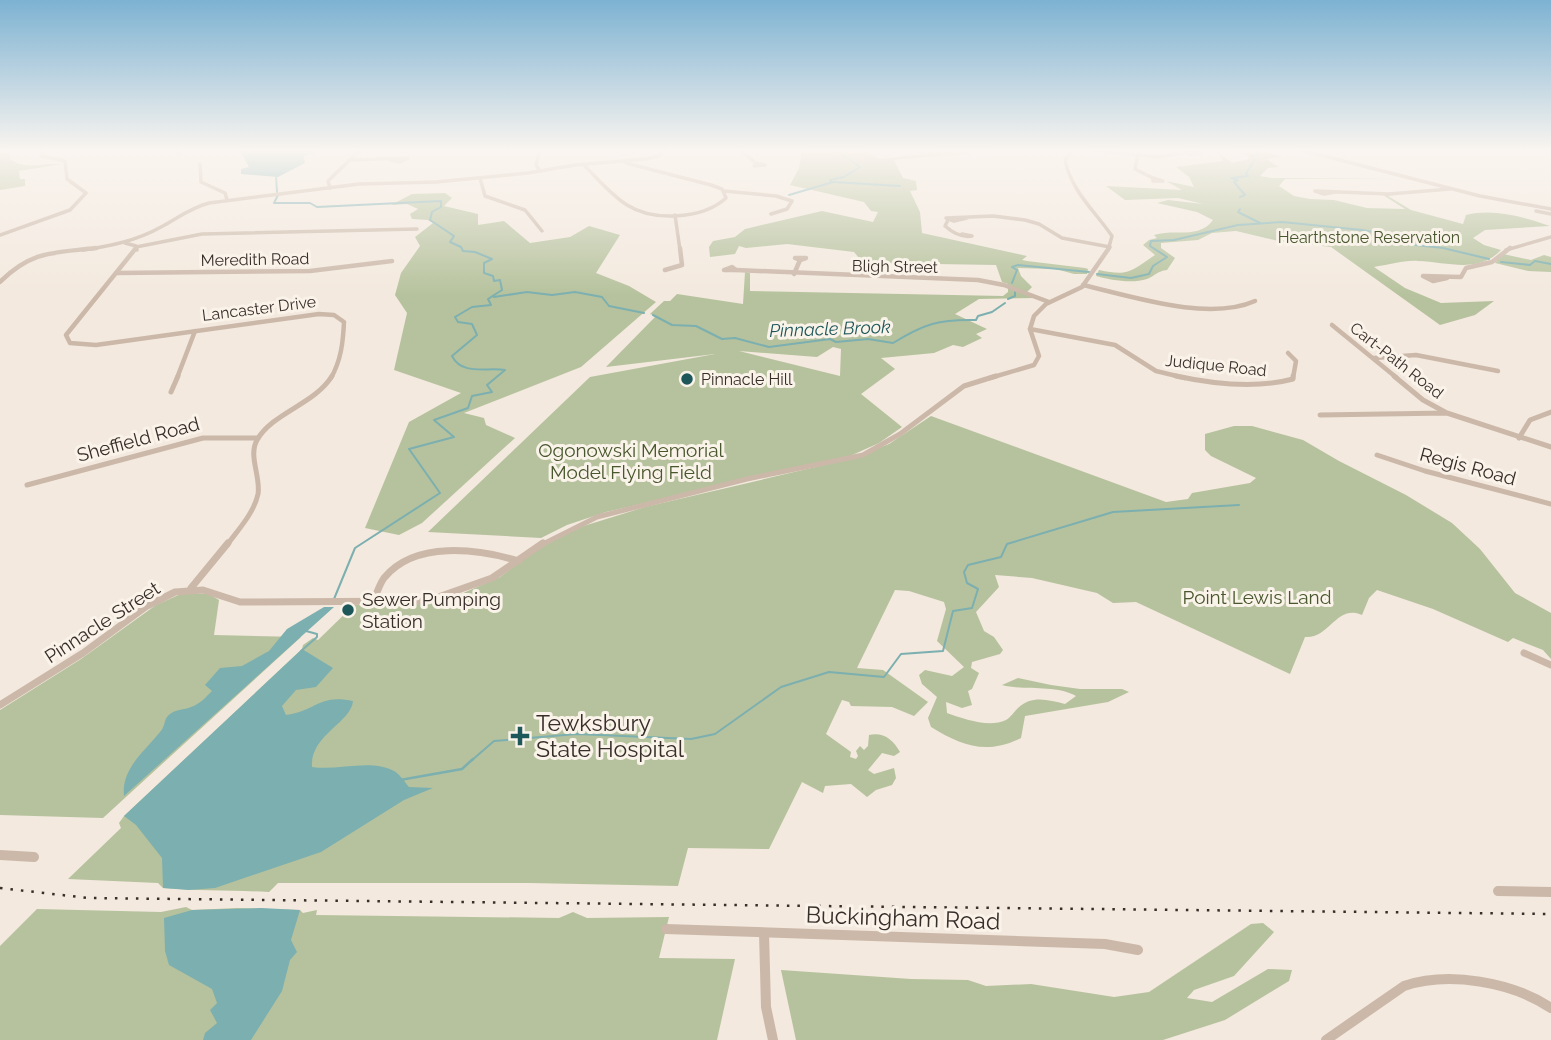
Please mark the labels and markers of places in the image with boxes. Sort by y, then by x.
place label: Pinnacle Hill [701,370,793,389]
marker: Pinnacle Hill [679,371,695,387]
place label: Sewer Pumping Station [362,588,501,632]
marker: Sewer Pumping Station [340,602,356,618]
place label: Tewksbury State Hospital [536,709,685,762]
marker: Tewksbury State Hospital [510,726,530,746]

